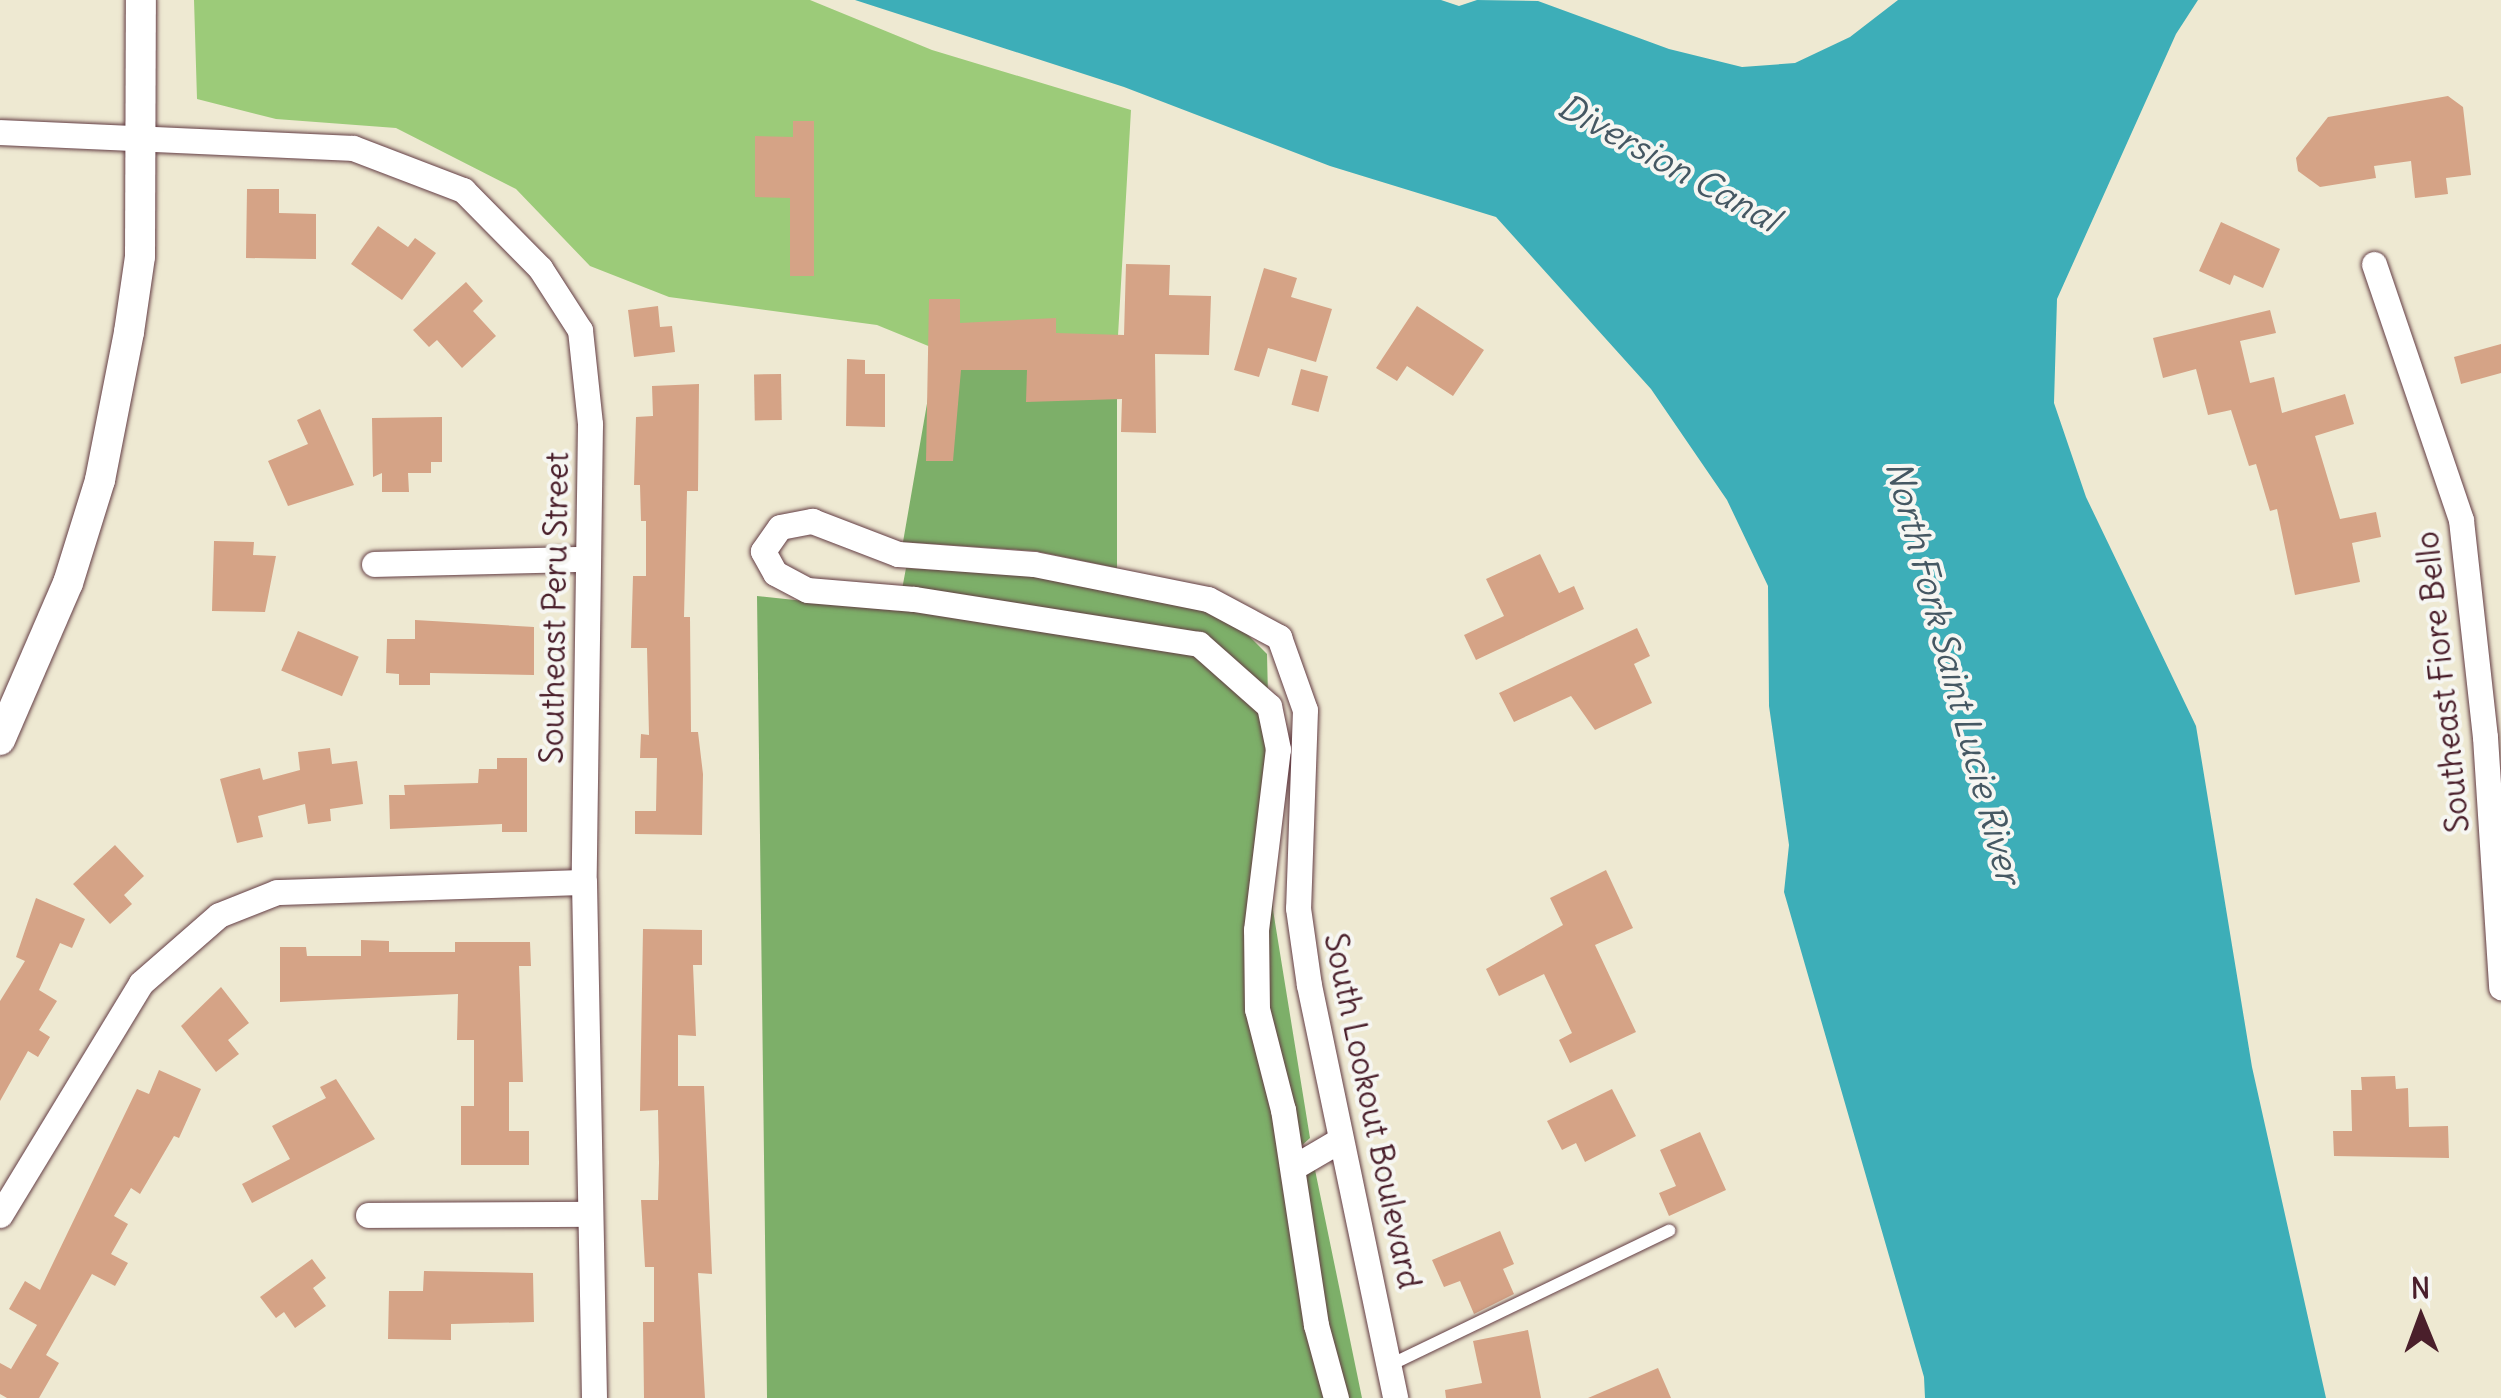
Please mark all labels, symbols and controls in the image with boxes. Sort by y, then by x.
water label: Diversion Canal [1551,84,1787,240]
street label: Southeast Peru Street [533,452,577,764]
water label: North Fork Saint Lucie River [1877,456,2031,888]
street label: Southeast Fiore Bello [2408,529,2478,835]
street label: South Lookout Boulevard [1316,930,1428,1292]
north arrow [2371,1268,2471,1368]
text: N [2410,1270,2430,1306]

